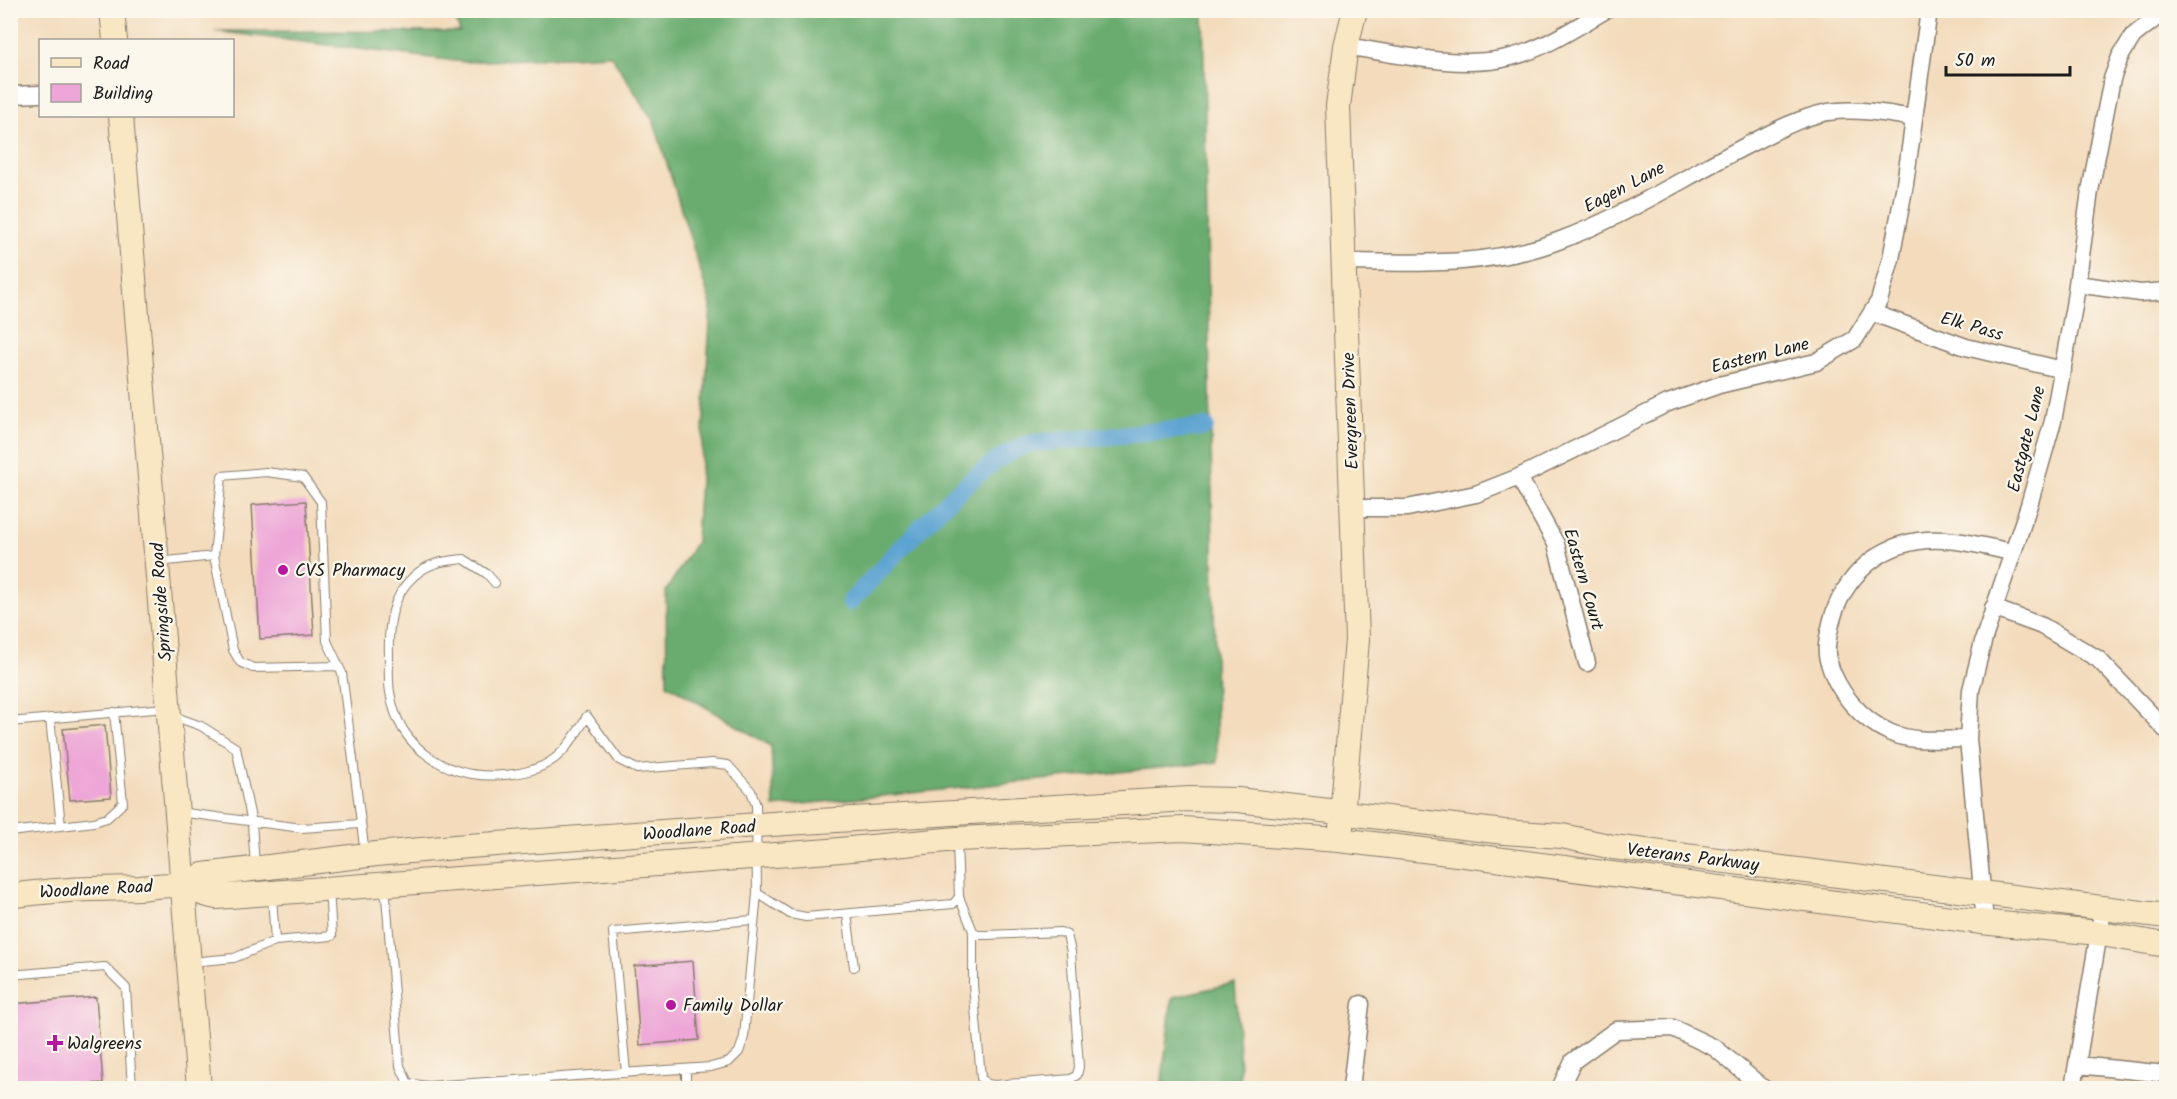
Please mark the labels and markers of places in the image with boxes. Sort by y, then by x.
place label: CVS Pharmacy [295,557,406,586]
marker: CVS Pharmacy [276,563,290,577]
place label: Family Dollar [683,992,784,1021]
marker: Family Dollar [664,998,678,1012]
place label: Walgreens [67,1030,142,1059]
marker: Walgreens [48,1036,62,1050]

